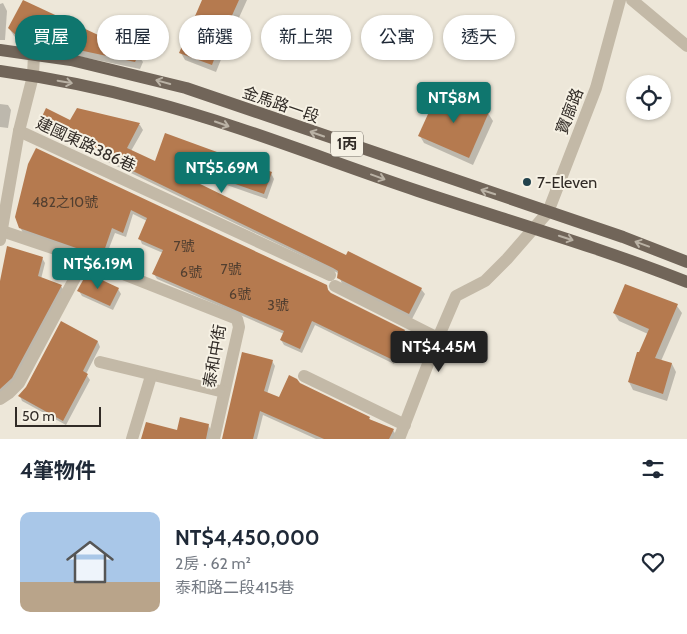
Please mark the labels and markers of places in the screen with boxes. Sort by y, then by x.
pin: NT$8M [419,82,489,124]
pin: NT$5.69M [170,152,274,194]
place label: 7-Eleven [537,173,597,192]
marker: 7-Eleven [521,176,533,188]
pin: NT$6.19M [46,248,150,290]
pin: NT$4.45M [387,330,491,373]

